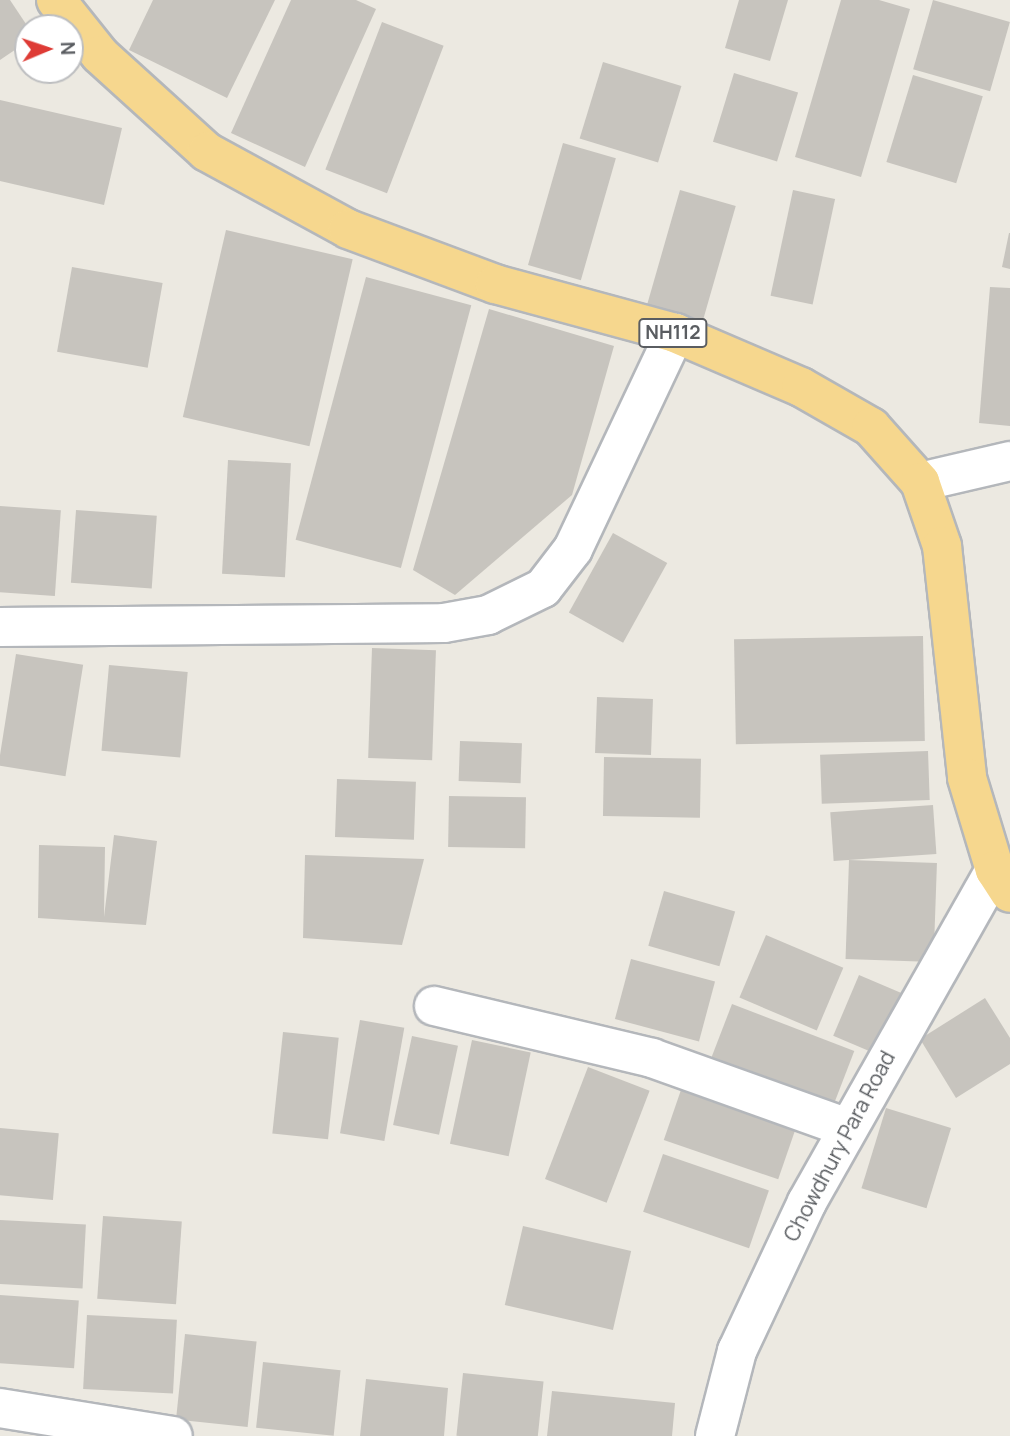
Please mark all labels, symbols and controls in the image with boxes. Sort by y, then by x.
north arrow [14,14,84,84]
text: N [55,41,81,56]
road number: NH112 [638,318,708,348]
street label: Chowdhury Para Road [778,1047,900,1245]

